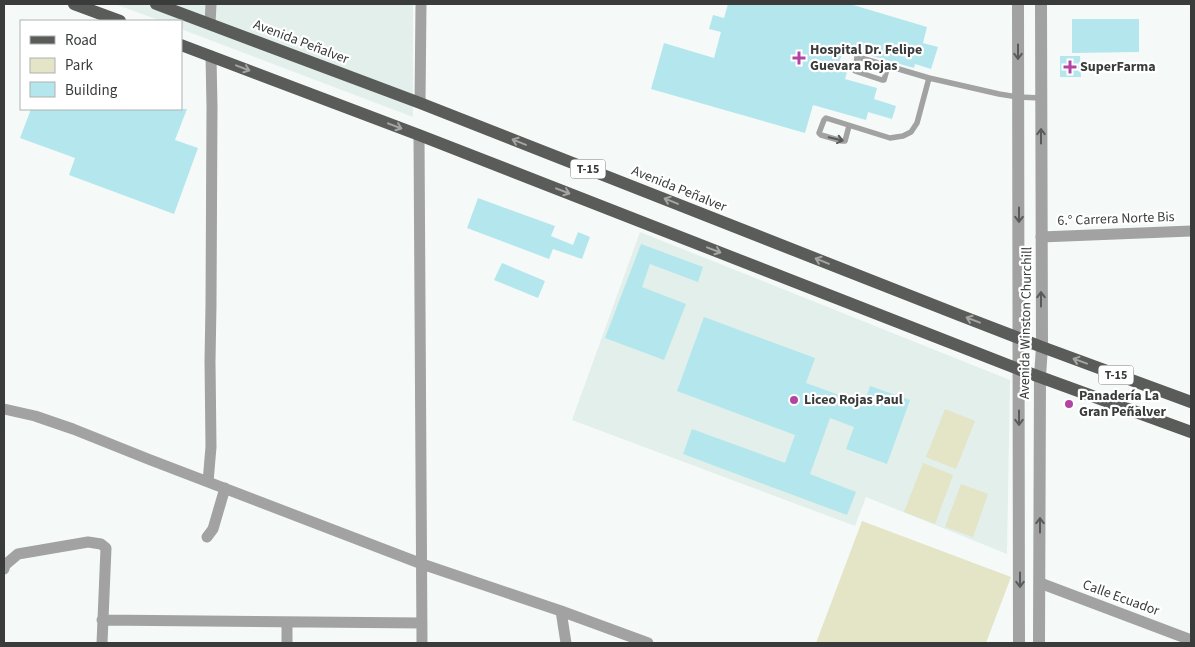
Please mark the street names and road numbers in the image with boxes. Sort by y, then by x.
street label: Avenida Peñalver [250,15,352,69]
road number: T-15 [570,160,606,178]
street label: Avenida Peñalver [629,161,730,217]
street label: 6.° Carrera Norte Bis [1057,207,1175,231]
street label: Avenida Winston Churchill [1015,246,1037,399]
road number: T-15 [1098,366,1134,384]
street label: Calle Ecuador [1080,575,1162,621]

